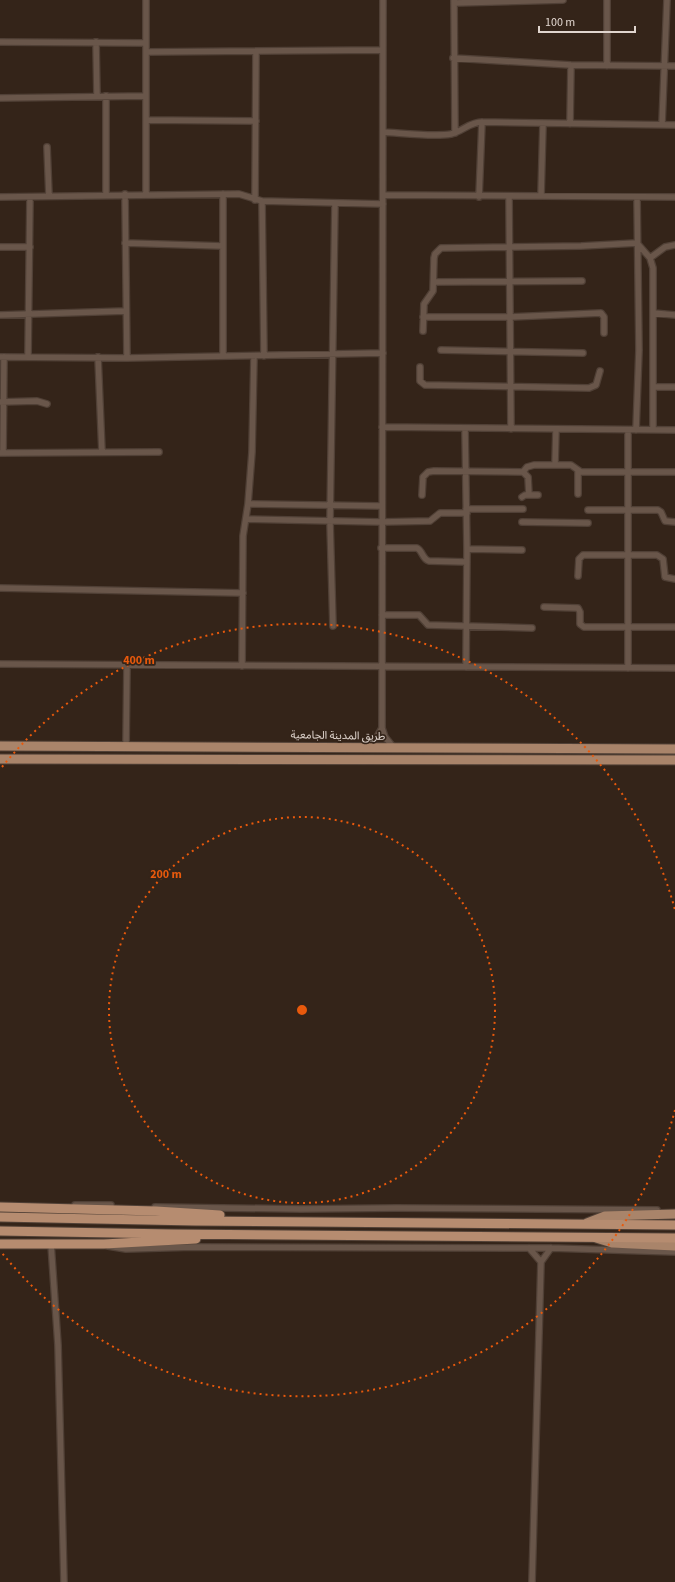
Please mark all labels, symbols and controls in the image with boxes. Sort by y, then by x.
scale bar [539,8,635,34]
text: 100 m [545,14,575,31]
text: 400 m [123,652,155,669]
street label: طريق المدينة الجامعية [290,727,386,744]
text: 200 m [150,866,182,883]
centre of rings [295,1003,309,1017]

